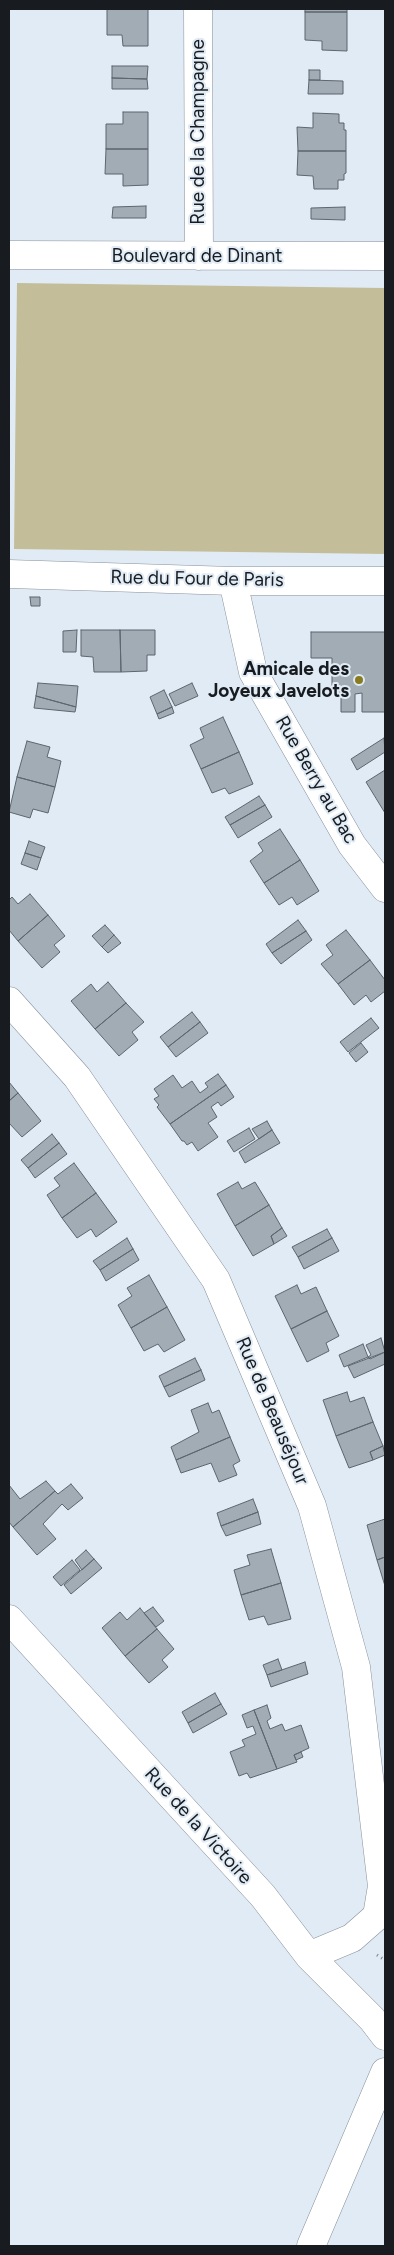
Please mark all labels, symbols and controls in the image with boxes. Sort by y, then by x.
street label: Rue de la Champagne [187,39,209,225]
street label: Boulevard de Dinant [112,245,282,267]
street label: Rue du Four de Paris [110,566,284,592]
place label: Amicale des Joyeux Javelots [208,658,349,702]
marker: Amicale des Joyeux Javelots [353,674,365,686]
street label: Rue Berry au Bac [270,712,362,848]
street label: Rue de Beauséjour [231,1334,313,1488]
street label: Rue de la Victoire [139,1763,257,1889]

